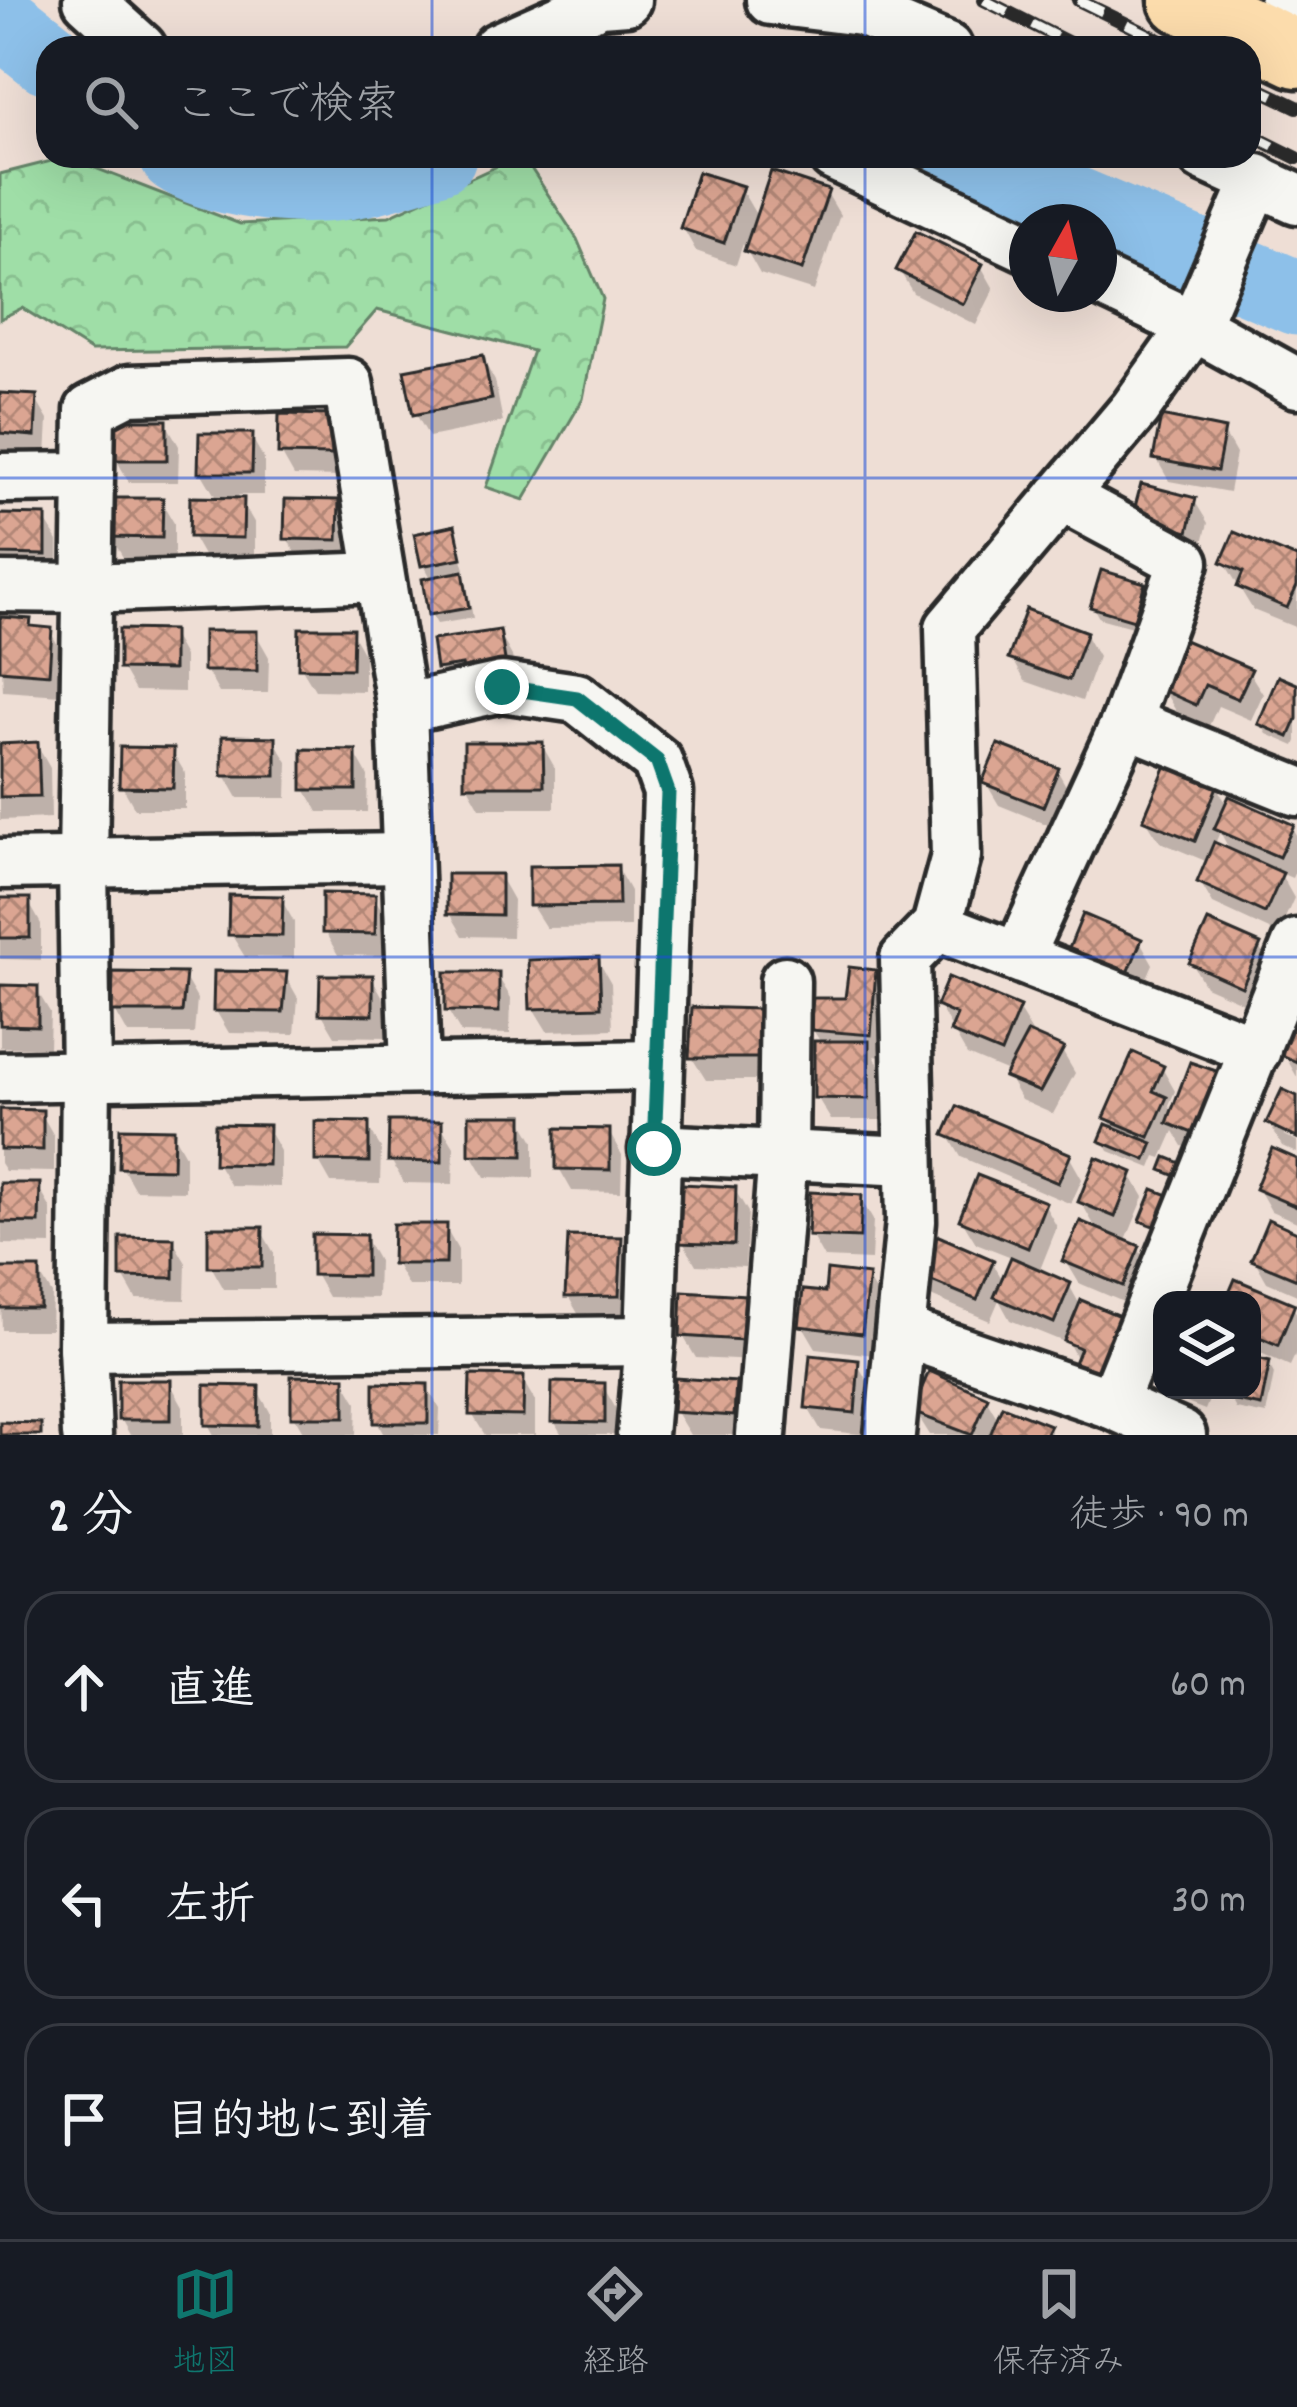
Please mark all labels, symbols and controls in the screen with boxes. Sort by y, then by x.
search box [36,36,1261,168]
icon: search [78,69,144,135]
text: ここで検索 [174,76,399,140]
north arrow [1009,204,1117,312]
route end [475,660,529,714]
route start [627,1122,681,1176]
map controls [1153,1291,1261,1399]
button: layers [1153,1291,1261,1399]
text: 2 分 [48,1484,133,1556]
text: 徒歩 · 90 m [1069,1491,1249,1546]
icon: ahead [51,1654,117,1720]
text: 60 m [1170,1660,1246,1715]
text: 直進 [165,1661,255,1725]
icon: left [51,1870,117,1936]
text: 30 m [1172,1876,1246,1931]
text: 左折 [165,1877,255,1941]
icon: arrive [51,2086,117,2152]
text: 目的地に到着 [165,2093,435,2157]
tab: 地図 [172,2261,238,2388]
tab: 経路 [582,2261,648,2388]
tab: 保存済み [993,2261,1125,2388]

